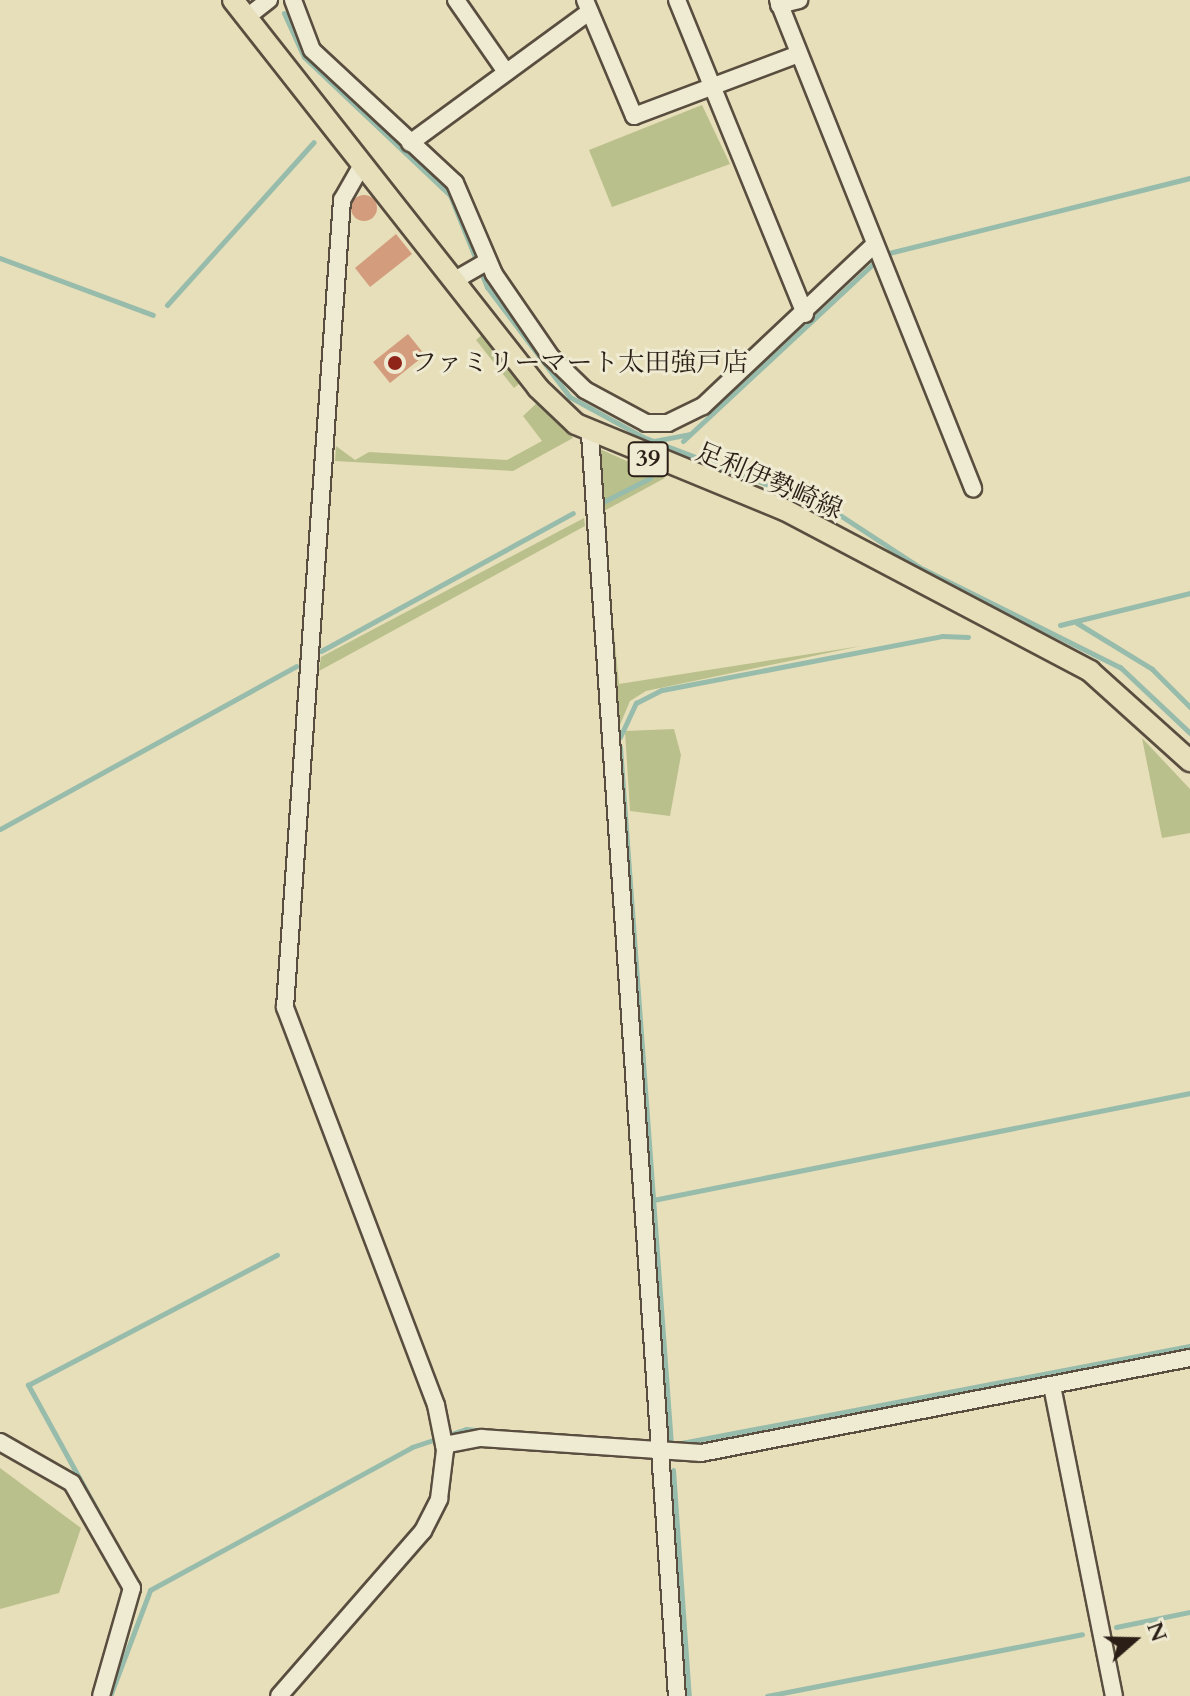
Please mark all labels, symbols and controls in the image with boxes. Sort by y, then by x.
place label: ファミリーマート太田強戸店 [411,347,749,379]
marker: ファミリーマート太田強戸店 [386,354,404,372]
street label: 足利伊勢崎線 [691,436,847,526]
road number: 39 [626,439,670,479]
north arrow [1094,1600,1174,1680]
text: N [1139,1618,1174,1646]

